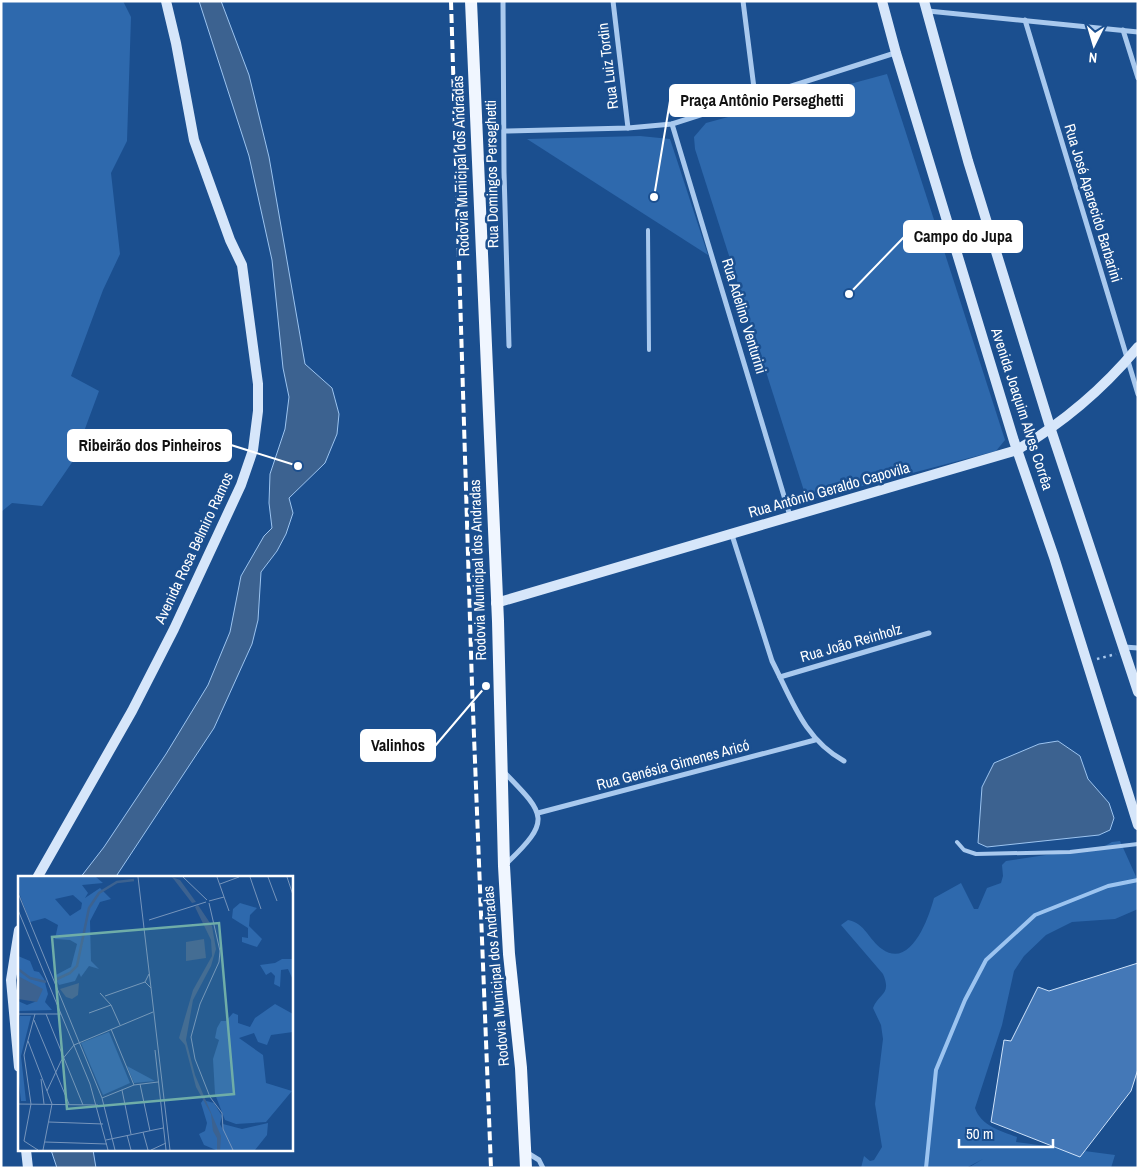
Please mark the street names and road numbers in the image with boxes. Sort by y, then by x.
street label: Rua Luiz Tordin [592,22,623,110]
street label: Rodovia Municipal dos Andradas [447,75,474,257]
street label: Rua Domingos Perseghetti [480,100,503,248]
street label: Rua José Aparecido Barbarini [1059,121,1128,285]
street label: Rua Adelino Venturini [717,256,772,376]
street label: Avenida Joaquim Alves Corrêa [986,324,1059,493]
street label: Rua Antônio Geraldo Capovila [746,456,912,523]
street label: Avenida Rosa Belmiro Ramos [149,468,238,628]
street label: Rodovia Municipal dos Andradas [464,479,491,661]
street label: Rua João Reinholz [798,618,904,667]
street label: Rua Genésia Gimenes Aricó [594,734,752,795]
street label: Rodovia Municipal dos Andradas [477,885,514,1067]

